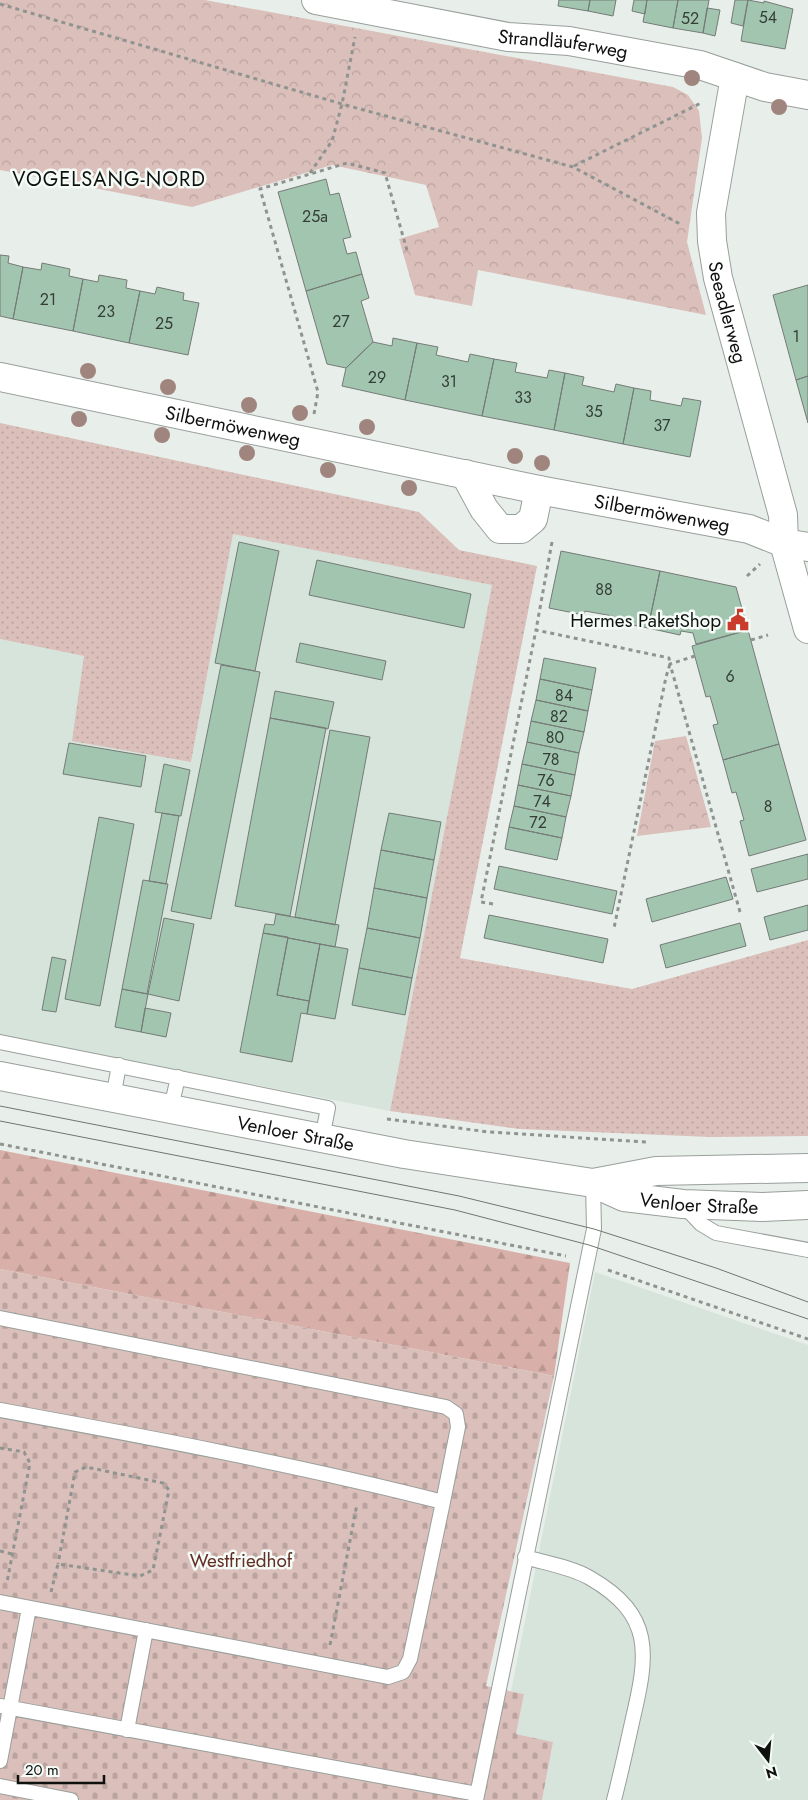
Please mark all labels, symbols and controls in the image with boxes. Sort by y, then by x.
house number: 54 [759,6,777,29]
house number: 52 [681,7,699,30]
street label: Strandläuferweg [496,22,630,65]
district label: VOGELSANG-NORD [12,165,206,194]
house number: 25a [302,205,328,228]
street label: Seeadlerweg [702,259,754,366]
house number: 21 [40,288,56,311]
house number: 23 [97,300,115,323]
house number: 27 [332,310,350,333]
house number: 25 [155,312,173,335]
house number: 1 [792,325,800,348]
house number: 29 [368,366,386,389]
house number: 31 [441,370,457,393]
house number: 33 [514,386,532,409]
street label: Silbermöwenweg [163,399,303,453]
house number: 35 [585,400,603,423]
house number: 37 [654,414,671,437]
street label: Silbermöwenweg [592,487,732,539]
house number: 88 [595,578,613,601]
place label: Hermes PaketShop [570,607,721,634]
public building icon: Hermes PaketShop [725,607,751,633]
house number: 6 [725,665,735,688]
house number: 84 [555,684,573,707]
house number: 82 [550,705,568,728]
house number: 80 [546,726,564,749]
house number: 78 [542,748,560,771]
house number: 76 [537,769,555,792]
house number: 74 [533,790,551,813]
house number: 8 [764,795,772,818]
house number: 72 [529,811,547,834]
street label: Venloer Straße [235,1109,357,1158]
street label: Venloer Straße [638,1185,759,1220]
park label: Westfriedhof [190,1547,293,1574]
north arrow [743,1735,793,1785]
scale bar [18,1752,104,1784]
text: 20 m [25,1759,59,1781]
text: N [763,1761,780,1784]

